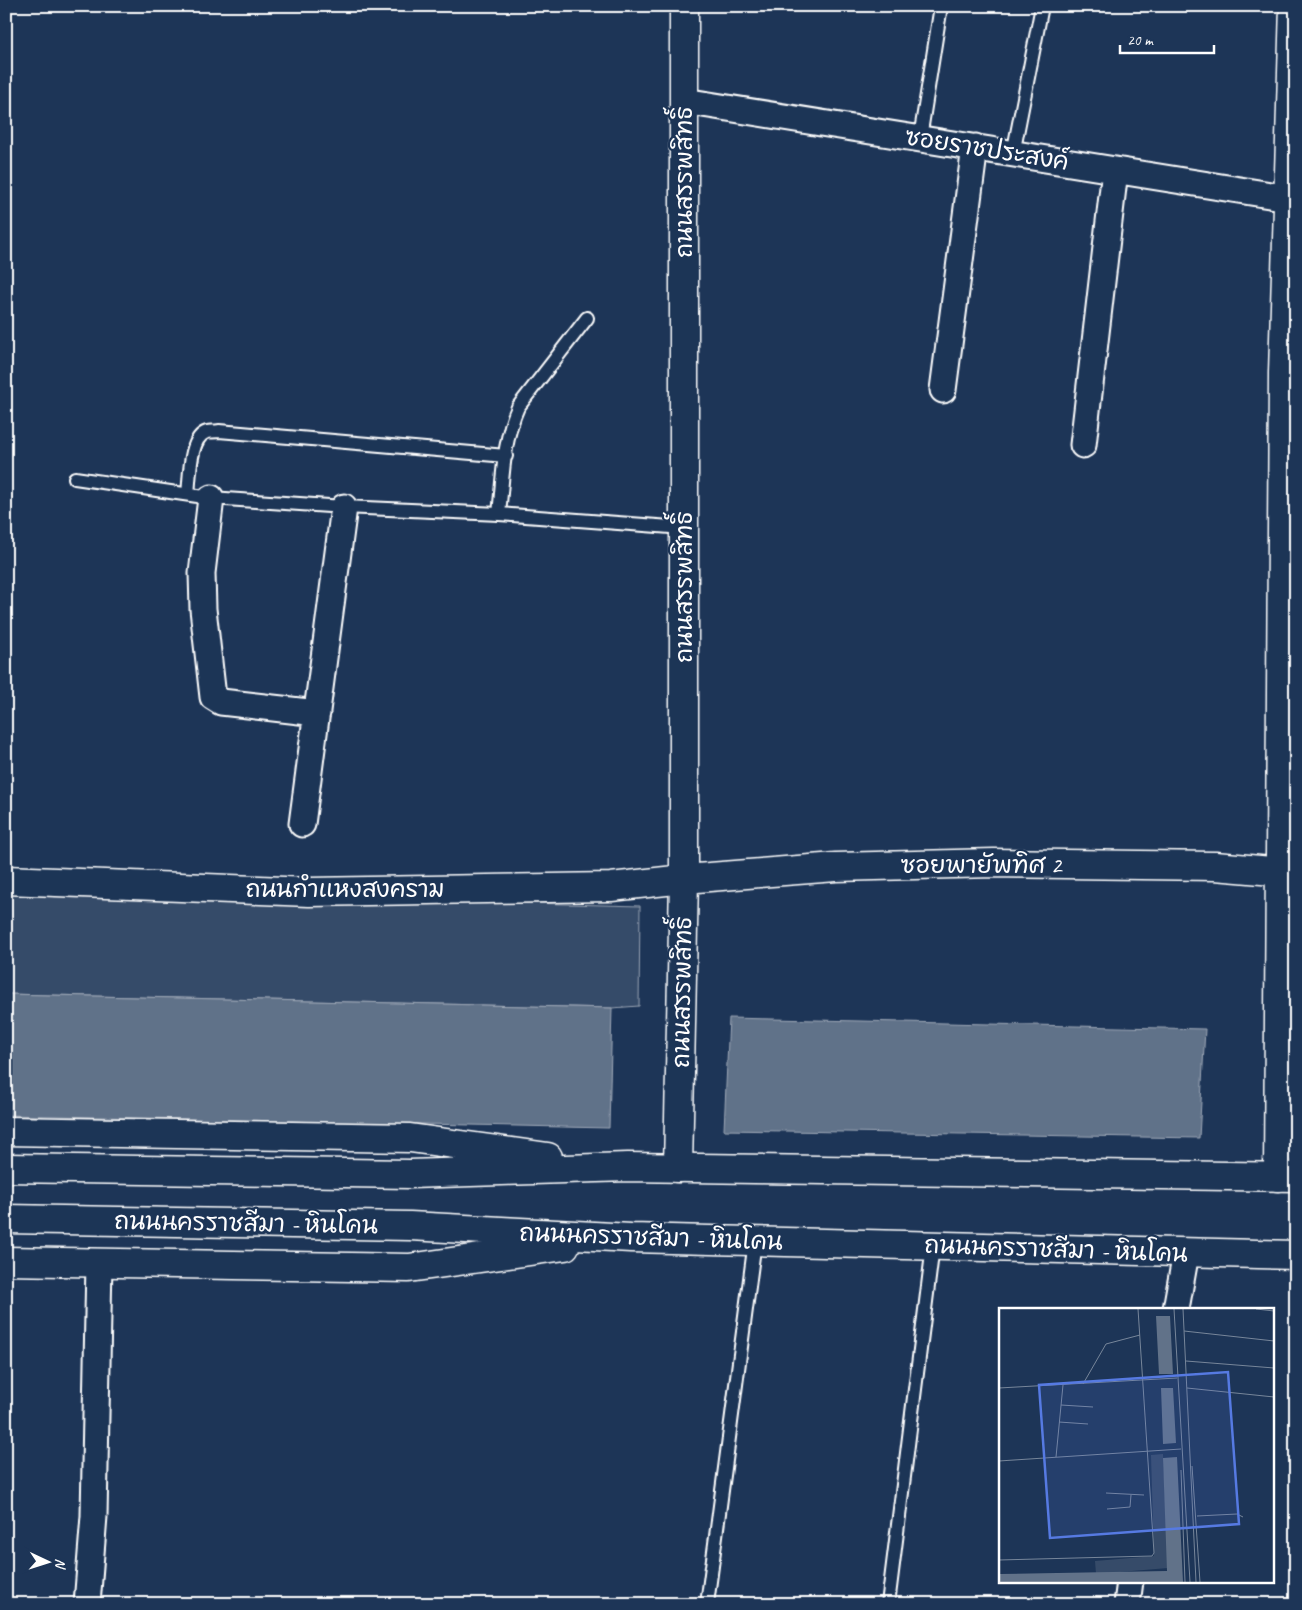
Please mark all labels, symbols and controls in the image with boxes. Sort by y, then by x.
scale bar [1120,22,1213,54]
text: 20 m [1127,31,1154,50]
street label: ถนนสรรพสิทธิ์ [662,106,699,258]
street label: ซอยราชประสงค์ [903,120,1071,177]
street label: ถนนสรรพสิทธิ์ [662,511,699,663]
street label: ซอยพายัพทิศ 2 [901,850,1064,880]
street label: ถนนกำแหงสงคราม [245,873,445,904]
street label: ถนนสรรพสิทธิ์ [659,916,698,1068]
street label: ถนนนครราชสีมา - หินโคน [114,1205,378,1240]
street label: ถนนนครราชสีมา - หินโคน [519,1216,783,1257]
street label: ถนนนครราชสีมา - หินโคน [924,1228,1188,1269]
inset map [999,1308,1274,1582]
north arrow [22,1538,72,1588]
text: N [52,1558,69,1570]

